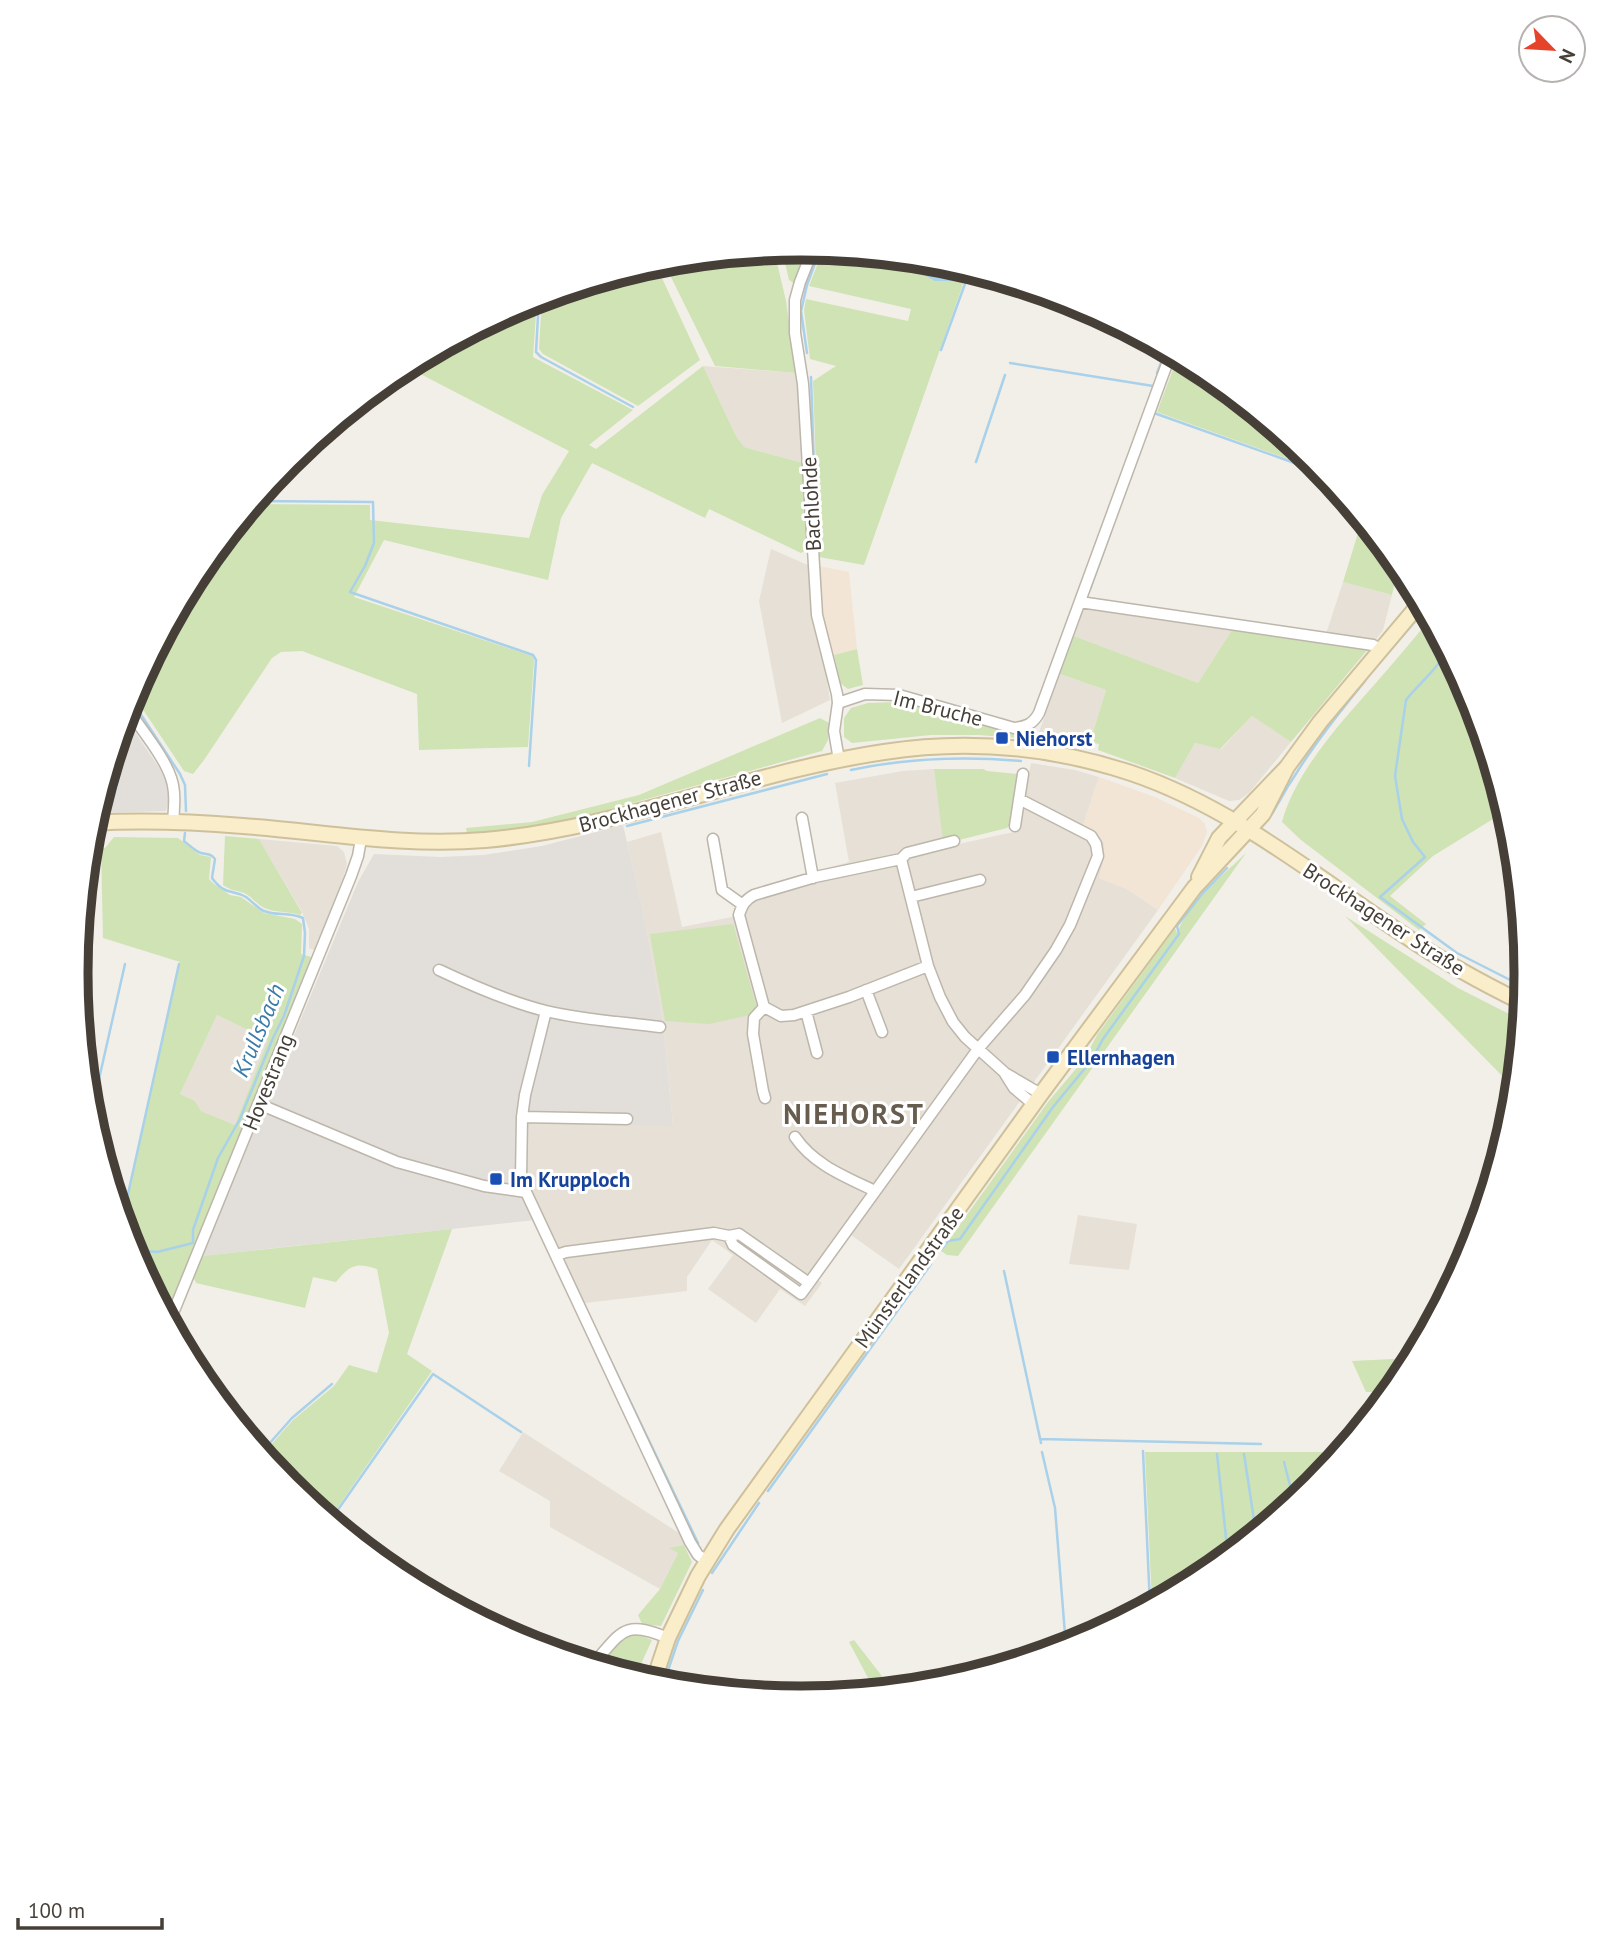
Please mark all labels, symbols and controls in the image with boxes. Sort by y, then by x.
north arrow [1517,14,1587,84]
text: N [1554,45,1581,67]
street label: Bachlohde [795,456,827,552]
street label: Im Bruche [891,684,985,732]
place label: Niehorst [1016,725,1093,752]
marker: Niehorst [994,730,1010,746]
street label: Brockhagener Straße [576,764,764,838]
street label: Brockhagener Straße [1298,857,1470,981]
water label: Krullsbach [225,979,291,1081]
street label: Hovestrang [236,1030,300,1134]
place label: Ellernhagen [1067,1044,1175,1071]
marker: Ellernhagen [1045,1049,1061,1065]
district label: NIEHORST [783,1095,925,1132]
place label: Im Krupploch [510,1166,630,1193]
marker: Im Krupploch [488,1171,504,1187]
street label: Münsterlandstraße [848,1201,970,1353]
scale bar [18,1886,161,1930]
text: 100 m [28,1897,85,1924]

